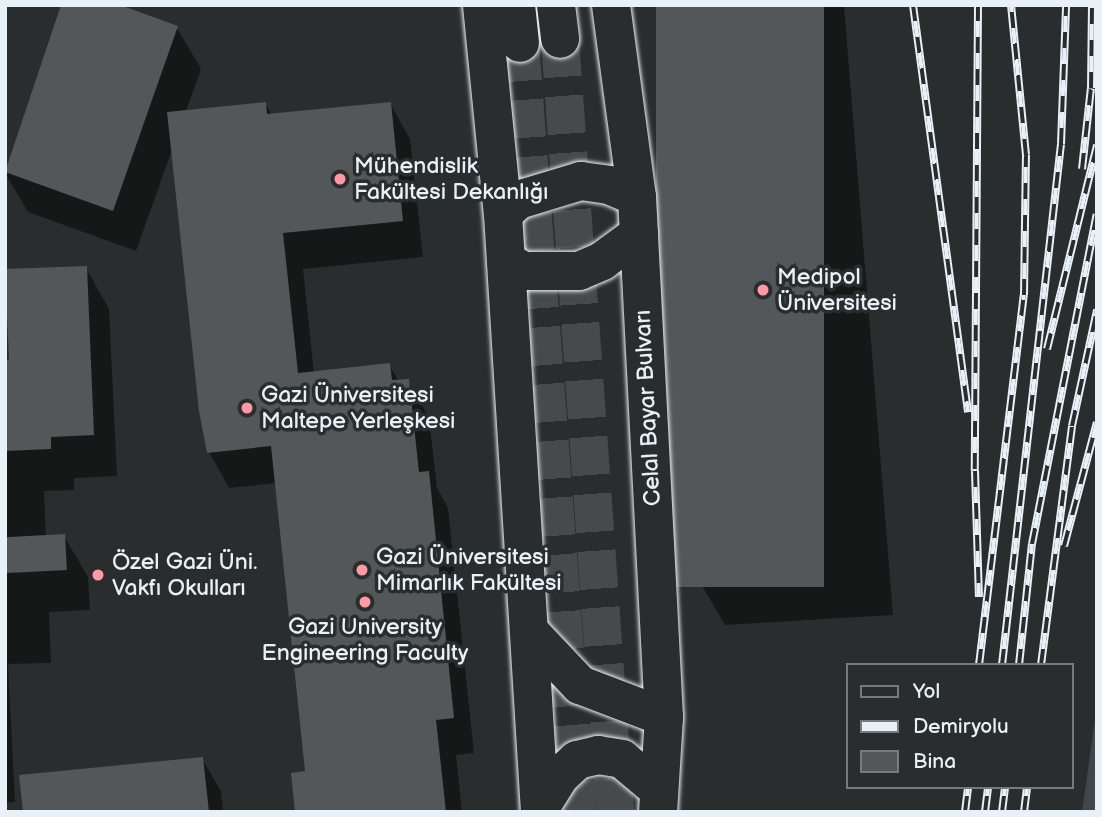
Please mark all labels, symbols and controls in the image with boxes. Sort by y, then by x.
place label: Mühendislik Fakültesi Dekanlığı [354,152,548,206]
marker: Mühendislik Fakültesi Dekanlığı [332,171,348,187]
place label: Medipol Üniversitesi [777,263,897,317]
marker: Medipol Üniversitesi [755,282,771,298]
street label: Celal Bayar Bulvarı [629,309,667,507]
place label: Gazi Üniversitesi Maltepe Yerleşkesi [261,381,457,435]
marker: Gazi Üniversitesi Maltepe Yerleşkesi [239,400,255,416]
place label: Gazi Üniversitesi Mimarlık Fakültesi [376,543,562,597]
place label: Özel Gazi Üni. Vakfı Okulları [112,548,257,602]
marker: Gazi Üniversitesi Mimarlık Fakültesi [354,562,370,578]
marker: Özel Gazi Üni. Vakfı Okulları [90,567,106,583]
marker: Gazi University Engineering Faculty [357,594,373,610]
place label: Gazi University Engineering Faculty [262,613,468,667]
legend [846,663,1074,789]
text: Yol [913,679,940,704]
text: Demiryolu [913,714,1009,739]
text: Bina [913,749,956,774]

